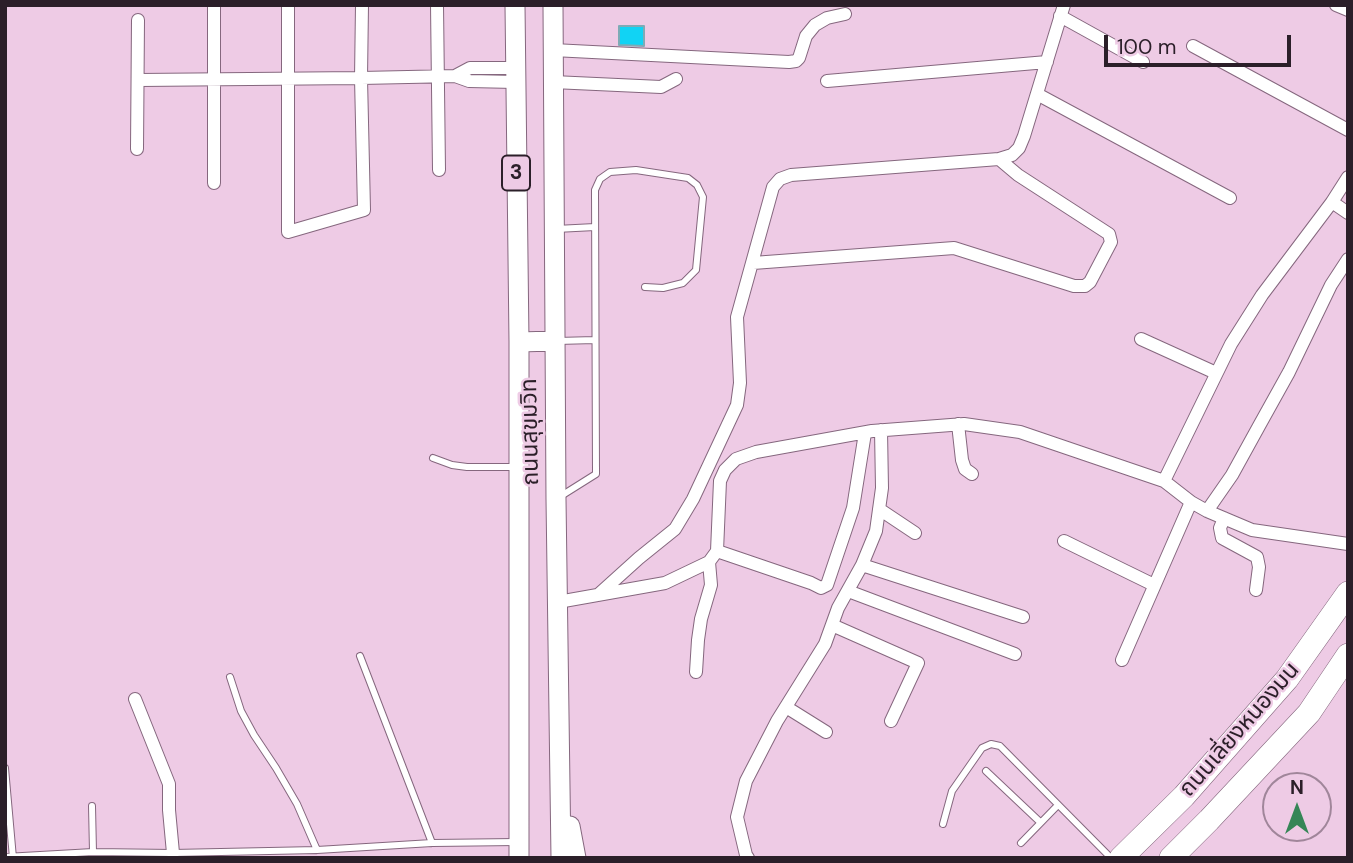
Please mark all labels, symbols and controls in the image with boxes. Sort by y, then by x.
scale bar [1108,21,1295,65]
text: 100 m [1117,33,1177,61]
road number: 3 [502,156,530,190]
street label: ถนนสุขุมวิท [516,378,546,486]
street label: ถนนเลี่ยงหนองมน [1174,657,1306,803]
north arrow [1262,772,1332,842]
text: N [1290,775,1304,800]

